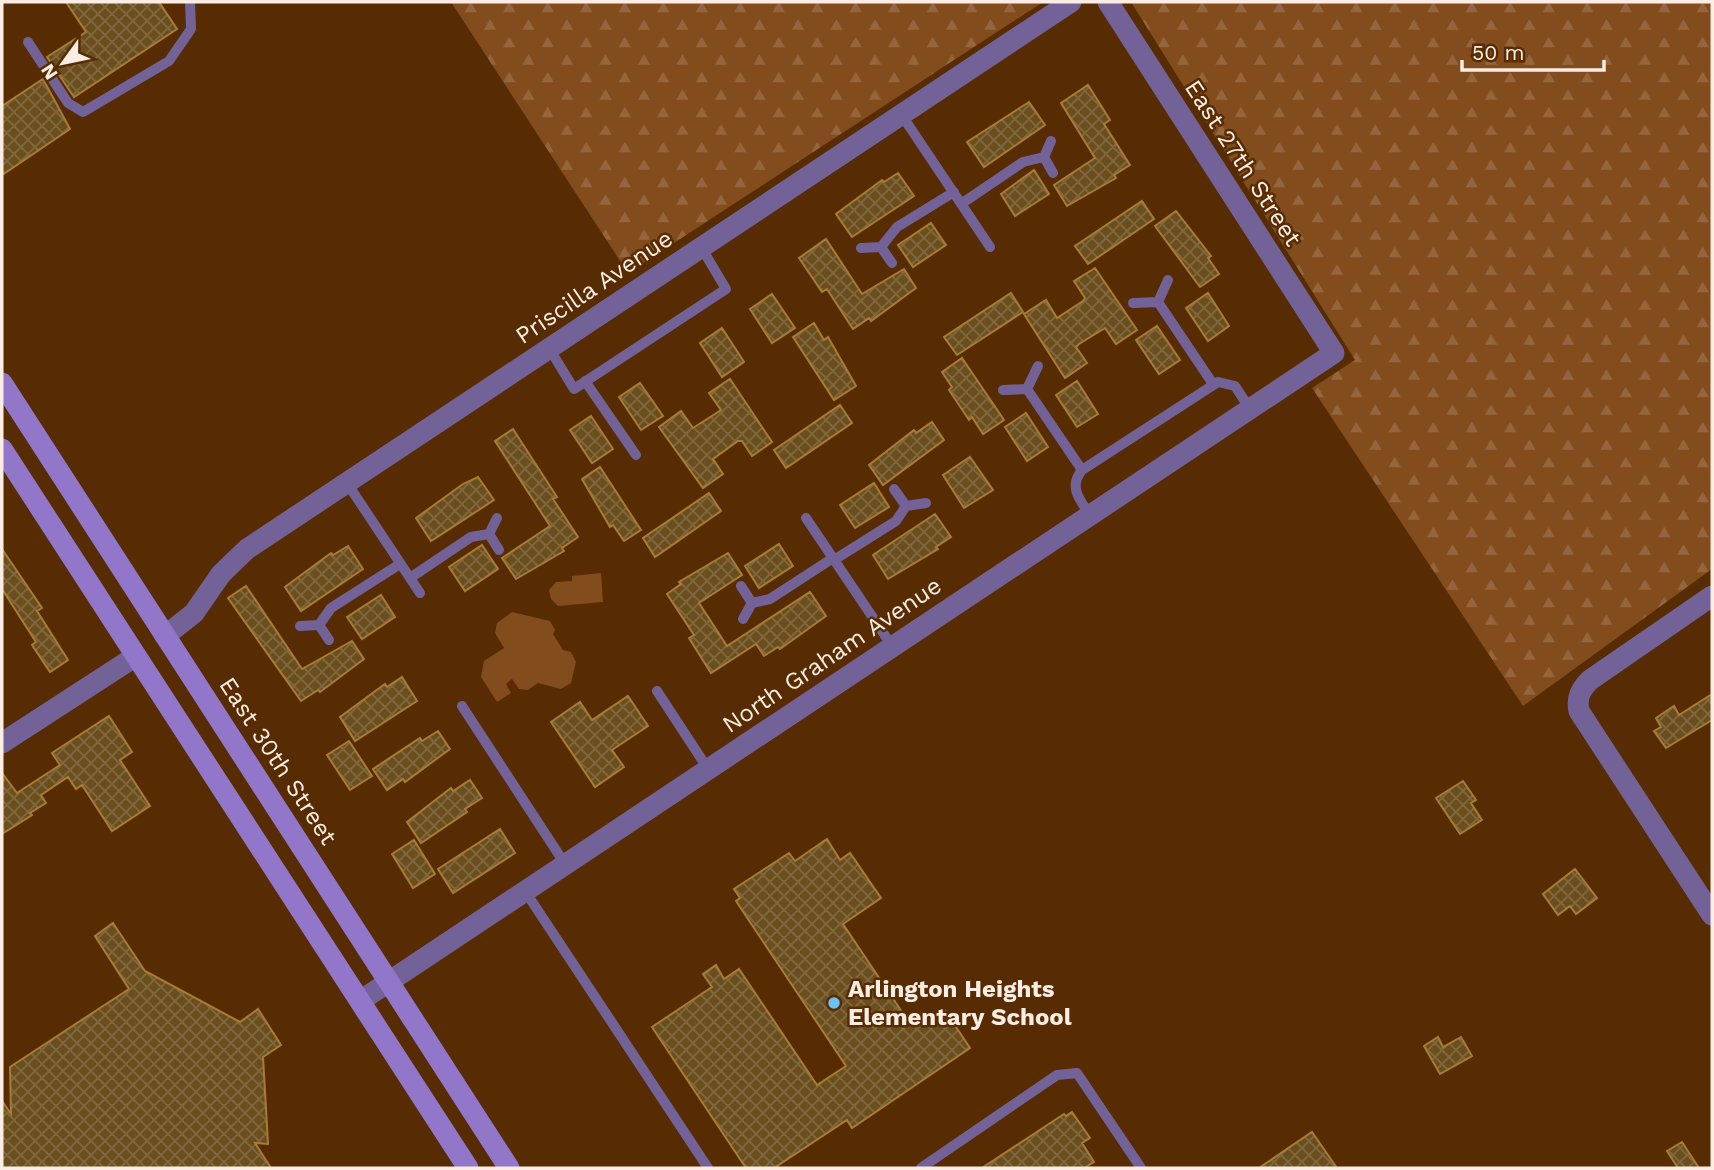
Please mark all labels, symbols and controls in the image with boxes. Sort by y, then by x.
north arrow [28,28,98,98]
scale bar [1462,28,1604,72]
text: 50 m [1472,40,1524,65]
text: N [36,60,63,84]
street label: East 27th Street [1179,75,1307,251]
street label: Priscilla Avenue [510,224,678,350]
street label: North Graham Avenue [717,571,947,739]
street label: East 30th Street [213,672,343,850]
place label: Arlington Heights Elementary School [848,975,1072,1031]
marker: Arlington Heights Elementary School [826,995,842,1011]

